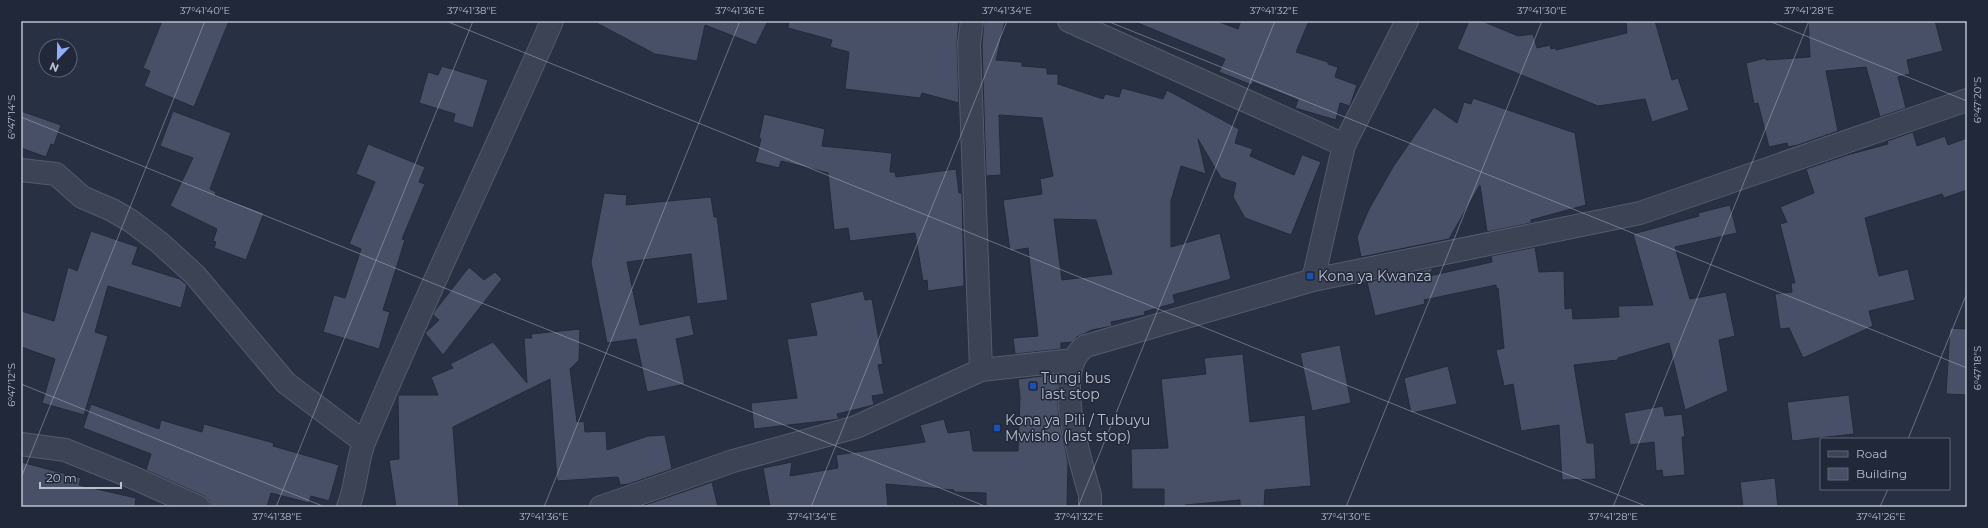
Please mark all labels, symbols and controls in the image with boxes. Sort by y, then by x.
text: 37°41'40"E [180,4,231,17]
text: 37°41'38"E [447,4,497,17]
text: 37°41'36"E [715,4,765,17]
text: 37°41'34"E [982,4,1032,17]
text: 37°41'32"E [1249,4,1299,17]
text: 37°41'30"E [1517,4,1567,17]
text: 37°41'28"E [1784,4,1834,17]
north arrow [38,38,78,78]
text: N [48,59,61,75]
text: 6°47'20"S [1971,77,1984,123]
text: 6°47'14"S [5,95,18,139]
place label: Kona ya Kwanza [1318,267,1432,285]
marker: Kona ya Kwanza [1305,271,1315,281]
text: 6°47'18"S [1971,346,1984,390]
text: 6°47'12"S [5,363,18,407]
place label: Tungi bus last stop [1041,369,1111,403]
marker: Tungi bus last stop [1028,381,1038,391]
place label: Kona ya Pili / Tubuyu Mwisho (last stop) [1005,411,1151,445]
marker: Kona ya Pili / Tubuyu Mwisho (last stop) [992,423,1002,433]
legend [1820,438,1950,490]
text: Road [1856,446,1887,461]
scale bar [40,464,121,490]
text: Building [1856,466,1907,481]
text: 20 m [46,470,77,485]
text: 37°41'38"E [252,510,302,523]
text: 37°41'36"E [519,510,569,523]
text: 37°41'34"E [787,510,837,523]
text: 37°41'32"E [1054,510,1104,523]
text: 37°41'30"E [1321,510,1371,523]
text: 37°41'28"E [1588,510,1638,523]
text: 37°41'26"E [1856,510,1906,523]

